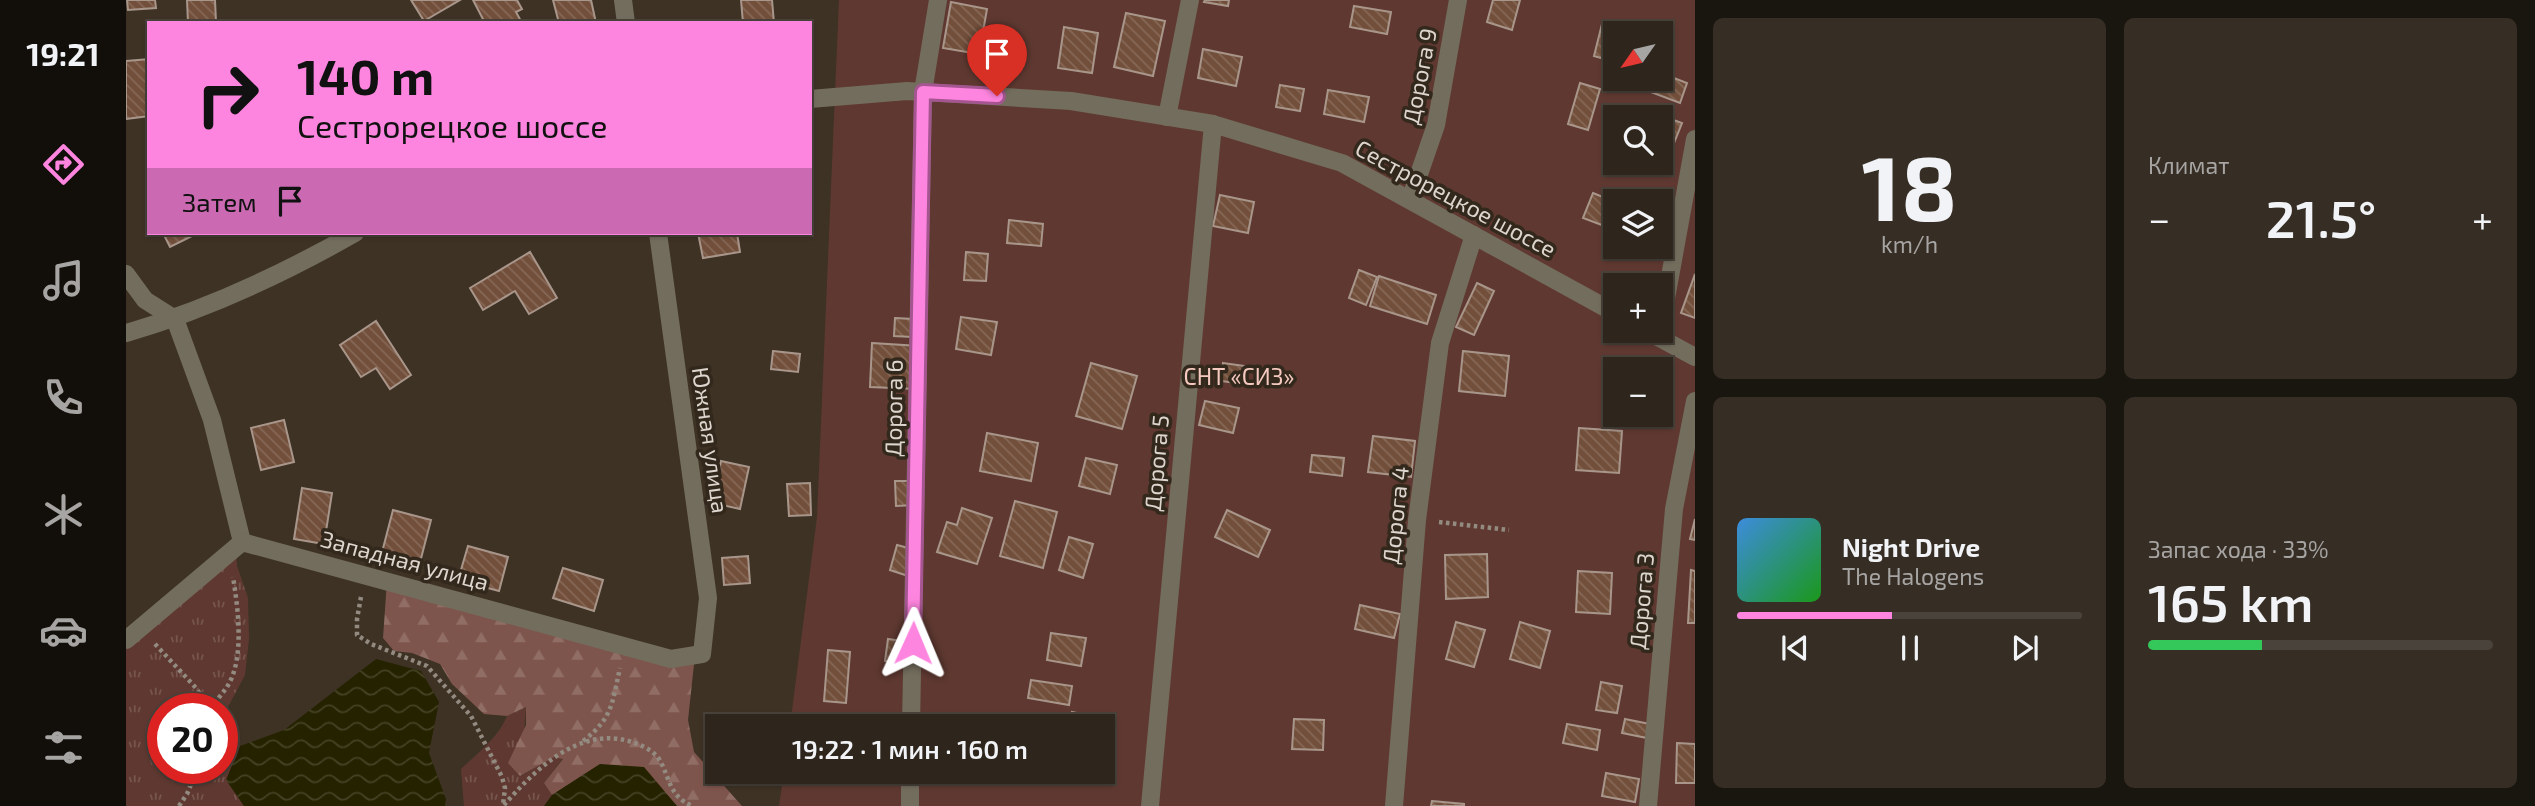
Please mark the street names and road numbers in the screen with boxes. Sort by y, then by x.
street label: Дорога 9 [1396,26,1442,126]
street label: Сестрорецкое шоссе [1351,133,1561,263]
street label: Дорога 6 [878,359,908,457]
street label: Южная улица [686,365,735,515]
street label: Дорога 5 [1138,414,1174,512]
street label: Дорога 4 [1376,465,1414,565]
street label: Западная улица [318,524,492,597]
street label: Дорога 3 [1623,552,1659,650]

